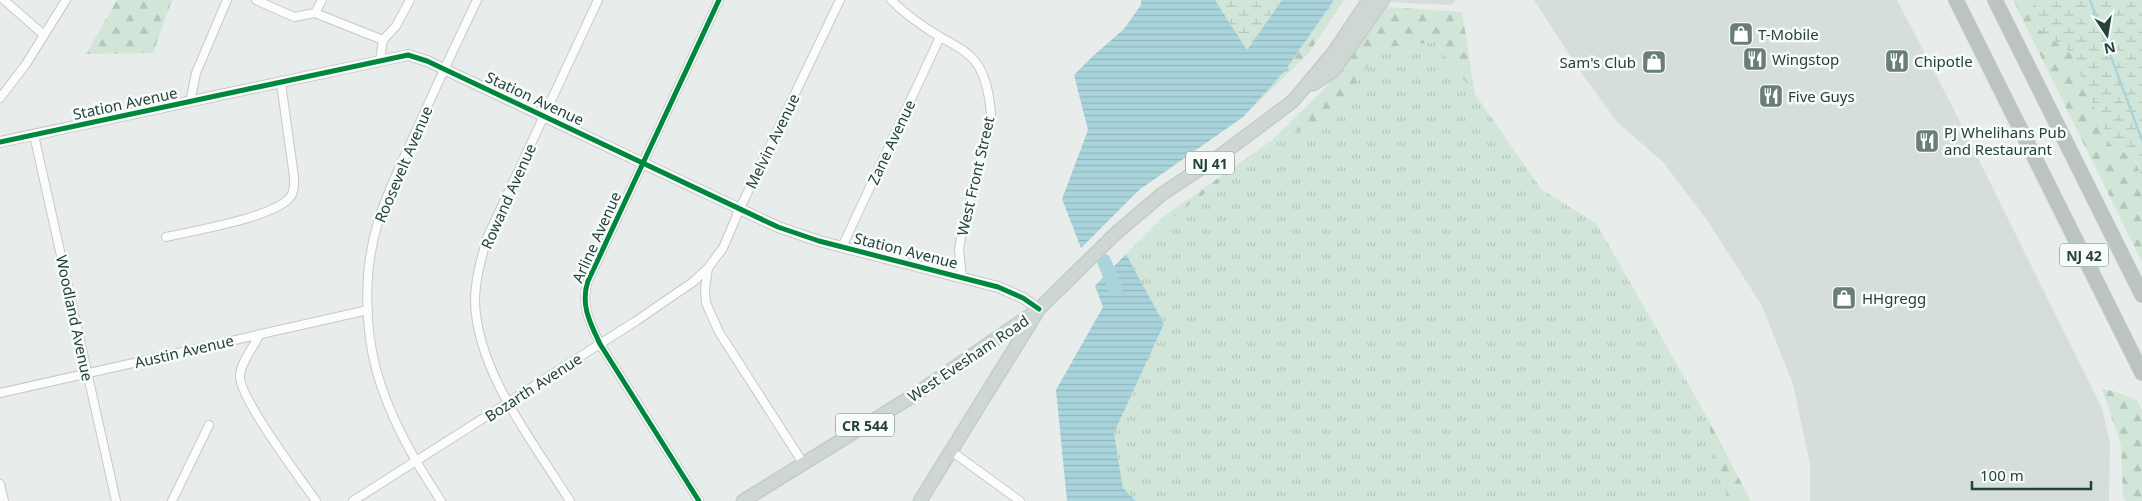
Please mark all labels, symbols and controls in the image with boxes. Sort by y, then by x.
north arrow [2082,10,2132,60]
shop icon: T-Mobile [1728,21,1754,47]
place label: T-Mobile [1758,24,1819,44]
text: N [2102,38,2117,59]
restaurant icon: Wingstop [1742,46,1768,72]
restaurant icon: Chipotle [1884,48,1910,74]
shop icon: Sam's Club [1641,49,1667,75]
place label: Wingstop [1772,49,1839,69]
place label: Chipotle [1914,51,1973,71]
place label: Sam's Club [1560,52,1636,72]
street label: Station Avenue [483,66,587,130]
street label: Station Avenue [71,82,179,124]
restaurant icon: Five Guys [1758,83,1784,109]
place label: Five Guys [1788,86,1855,106]
street label: Melvin Avenue [740,90,804,192]
street label: Zane Avenue [863,96,919,188]
street label: Roosevelt Avenue [369,103,437,225]
street label: West Front Street [952,114,999,238]
place label: PJ Whelihans Pub and Restaurant [1944,122,2066,159]
restaurant icon: PJ Whelihans Pub and Restaurant [1914,128,1940,154]
street label: Rowand Avenue [476,140,540,252]
road number: NJ 41 [1186,152,1234,174]
street label: Arline Avenue [567,188,625,286]
street label: Station Avenue [852,227,960,273]
road number: NJ 42 [2060,244,2108,266]
street label: Woodland Avenue [52,253,98,383]
shop icon: HHgregg [1831,285,1857,311]
place label: HHgregg [1862,288,1926,308]
street label: West Evesham Road [904,310,1032,406]
street label: Austin Avenue [132,330,236,372]
street label: Bozarth Avenue [481,348,585,426]
road number: CR 544 [836,414,894,436]
scale bar [1972,458,2091,490]
text: 100 m [1980,465,2024,485]

